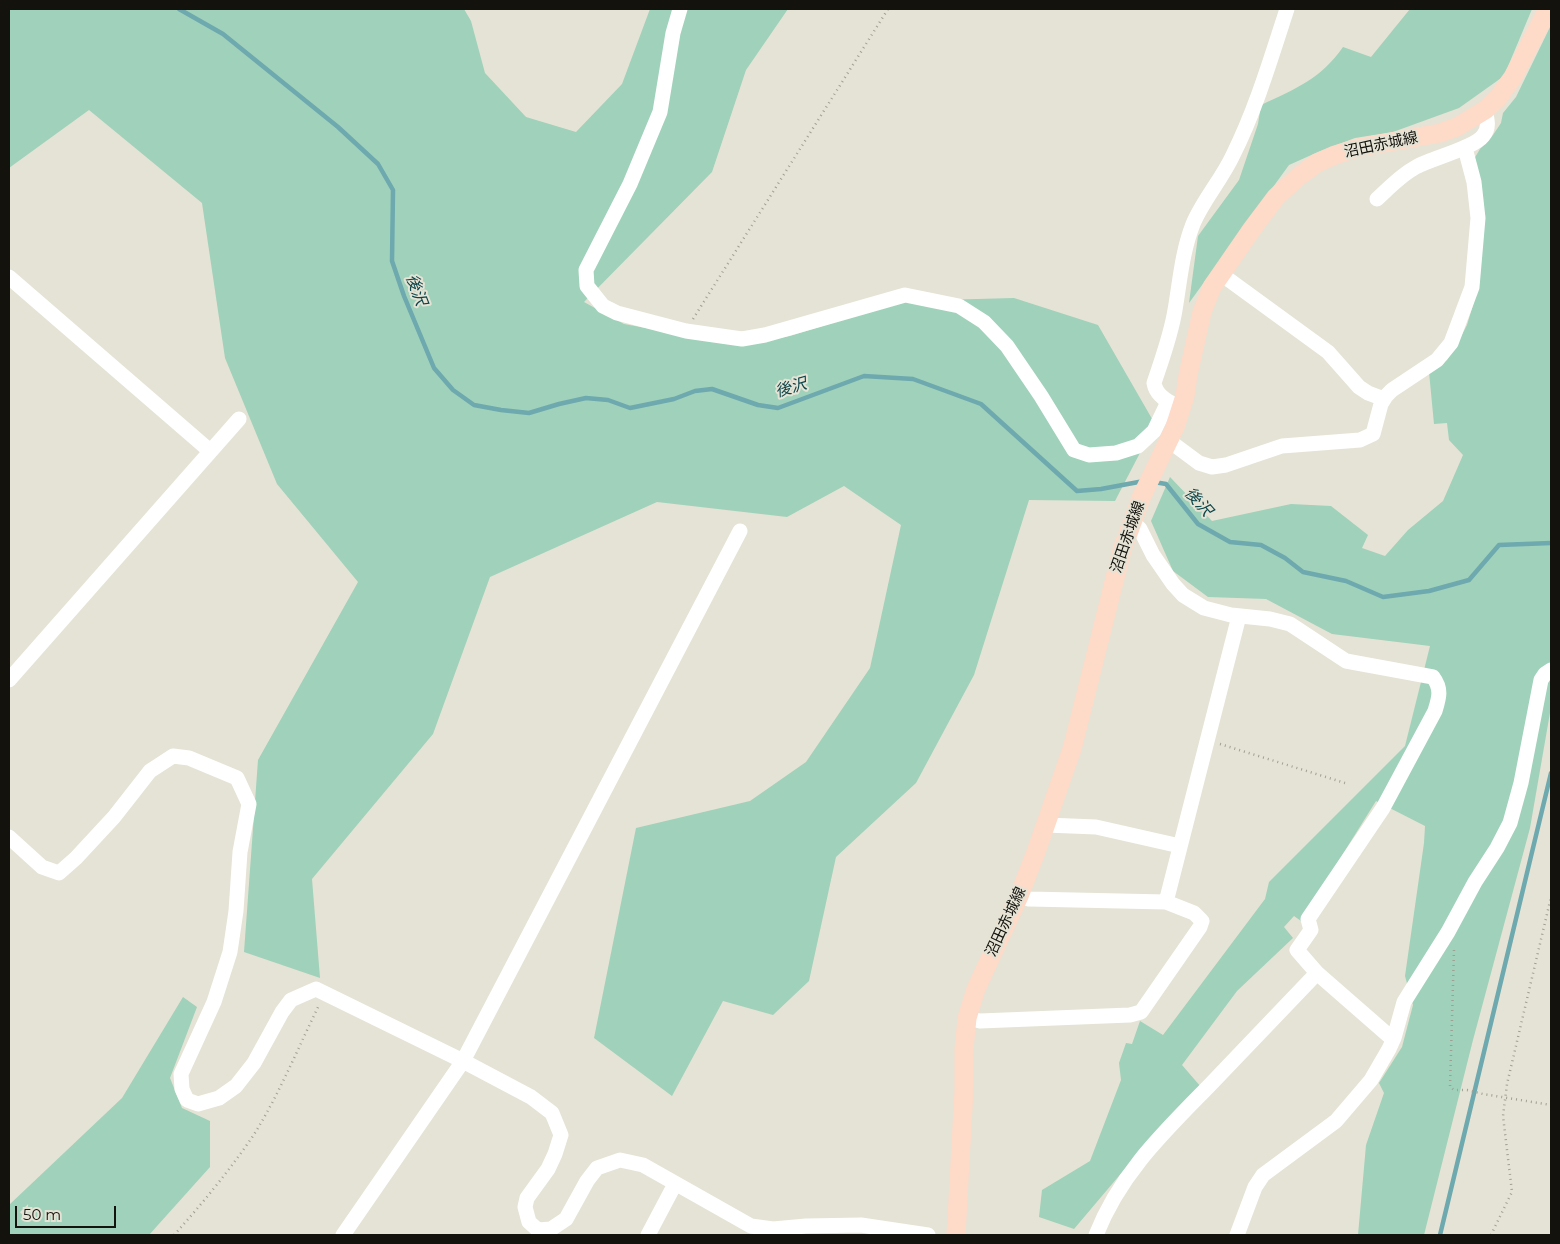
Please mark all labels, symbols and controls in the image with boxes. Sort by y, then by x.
street label: 沼田赤城線 [1342,128,1420,162]
water label: 後沢 [401,272,431,308]
water label: 後沢 [773,374,809,402]
water label: 後沢 [1180,484,1216,520]
street label: 沼田赤城線 [1107,499,1149,575]
street label: 沼田赤城線 [982,884,1030,960]
scale bar [18,1196,119,1228]
text: 50 m [23,1205,61,1224]

